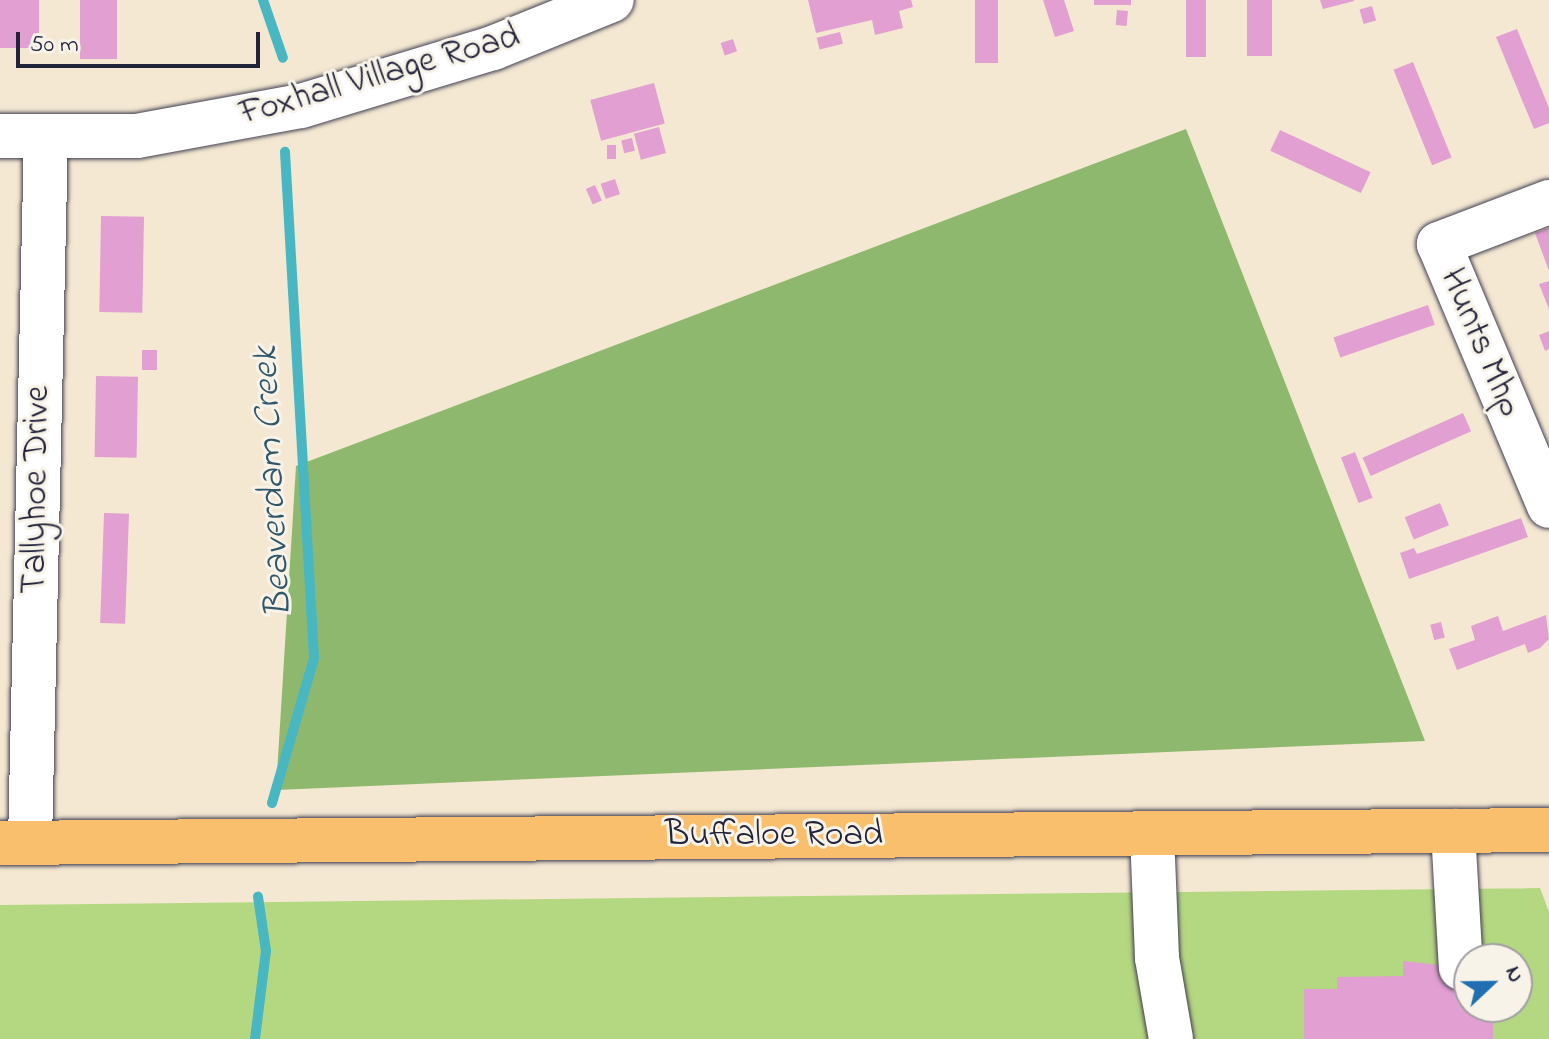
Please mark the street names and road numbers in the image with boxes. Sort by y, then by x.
street label: Foxhall Village Road [235,15,525,137]
street label: Hunts Mhp [1429,262,1531,424]
street label: Tallyhoe Drive [14,385,60,595]
street label: Buffaloe Road [665,814,883,858]

